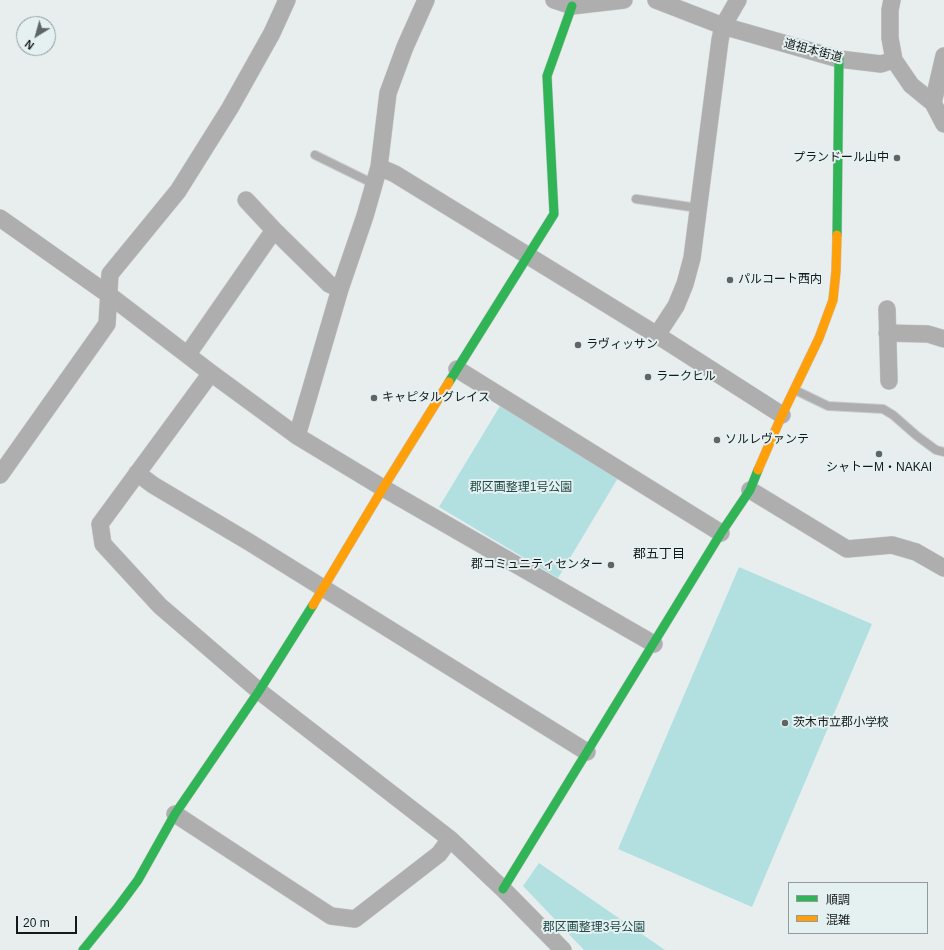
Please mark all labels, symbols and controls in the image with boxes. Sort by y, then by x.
north arrow [16,16,56,56]
street label: 道祖本街道 [782,36,844,66]
text: N [23,38,36,52]
place label: プランドール山中 [793,151,889,165]
marker: プランドール山中 [892,153,902,163]
place label: パルコート西内 [738,273,822,287]
marker: パルコート西内 [725,275,735,285]
place label: ラヴィッサン [586,338,658,352]
marker: ラヴィッサン [573,340,583,350]
place label: ラークヒル [656,370,716,384]
marker: ラークヒル [643,372,653,382]
place label: キャピタルグレイス [382,391,490,405]
marker: キャピタルグレイス [369,393,379,403]
place label: ソルレヴァンテ [725,433,809,447]
marker: ソルレヴァンテ [712,435,722,445]
marker: シャトーM・NAKAI [874,449,884,459]
place label: シャトーM・NAKAI [826,461,932,475]
park label: 郡区画整理1号公園 [470,481,572,495]
district label: 郡五丁目 [633,546,685,562]
place label: 郡コミュニティセンター [471,558,603,572]
marker: 郡コミュニティセンター [606,560,616,570]
place label: 茨木市立郡小学校 [793,716,889,730]
marker: 茨木市立郡小学校 [780,718,790,728]
legend [788,882,928,934]
text: 順調 [826,893,850,907]
scale bar [18,908,79,934]
text: 混雑 [826,913,850,927]
text: 20 m [23,916,50,930]
park label: 郡区画整理3号公園 [543,921,645,935]

